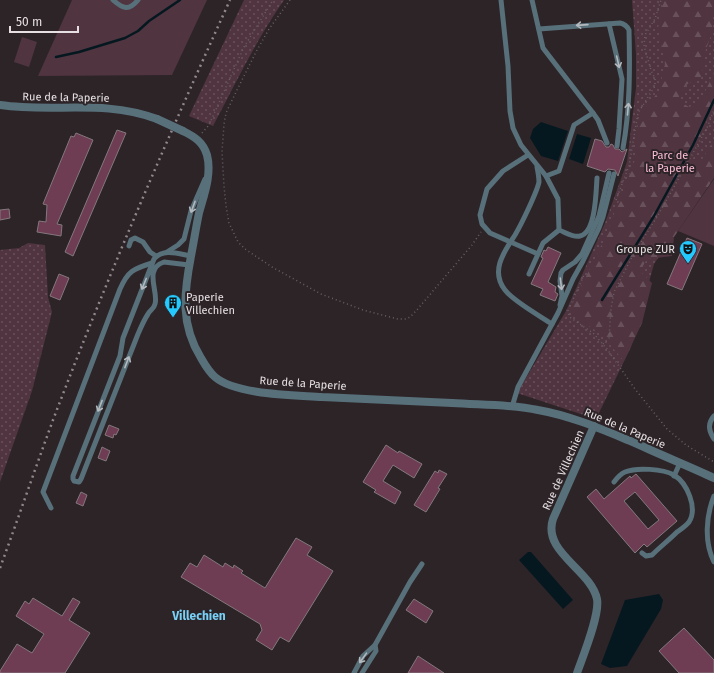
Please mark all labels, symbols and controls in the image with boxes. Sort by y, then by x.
scale bar [10,8,78,34]
text: 50 m [16,15,42,29]
one-way arrow [576,22,589,29]
one-way arrow [614,55,622,68]
street label: Rue de la Paperie [22,90,110,105]
one-way arrow [624,103,632,116]
park label: Parc de la Paperie [645,149,695,175]
one-way arrow [189,200,197,212]
theatre icon: Groupe ZUR [678,239,698,264]
place label: Groupe ZUR [616,243,675,256]
one-way arrow [557,277,564,290]
one-way arrow [139,278,147,290]
place label: Paperie Villechien [186,291,235,317]
building icon: Paperie Villechien [163,293,183,318]
one-way arrow [123,356,131,368]
street label: Rue de la Paperie [259,374,347,393]
one-way arrow [96,400,104,412]
street label: Rue de la Paperie [582,405,667,451]
street label: Rue de Villechien [540,428,587,512]
district label: Villechien [171,609,226,623]
one-way arrow [359,652,367,663]

